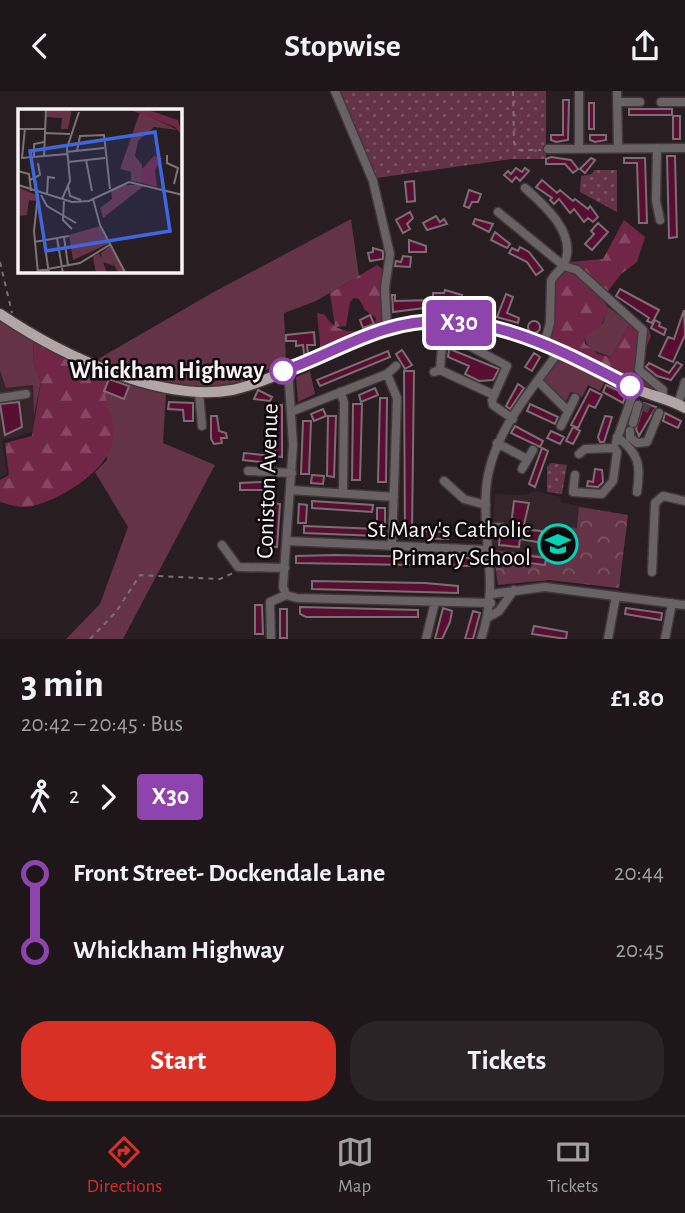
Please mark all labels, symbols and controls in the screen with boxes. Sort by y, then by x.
icon: back [21,27,59,65]
icon: share [626,27,664,65]
text: Stopwise [284,30,401,62]
inset map [18,109,182,273]
line badge: X30 [419,300,499,346]
text: X30 [440,311,478,335]
marker: Whickham Highway [270,358,296,384]
place label: Whickham Highway [69,359,264,383]
unlabelled marker [617,373,643,399]
street label: Coniston Avenue [253,403,283,559]
place label: St Mary's Catholic Primary School [367,518,531,570]
school or university icon: St Mary's Catholic Primary School [537,523,579,565]
text: 3 min [21,666,104,704]
text: £1.80 [611,685,664,711]
text: 20:42 – 20:45 · Bus [21,713,183,736]
icon: walk [21,778,59,816]
icon: forward [89,778,127,816]
text: 2 [69,785,79,808]
text: X30 [151,785,189,809]
text: Front Street- Dockendale Lane [73,860,385,886]
text: 20:44 [614,862,664,885]
text: Whickham Highway [73,937,284,963]
text: 20:45 [615,939,664,962]
button: Start [21,1021,336,1101]
button: Tickets [350,1021,664,1101]
tab: Directions [87,1133,162,1198]
tab: Map [336,1133,374,1198]
tab: Tickets [547,1133,598,1198]

